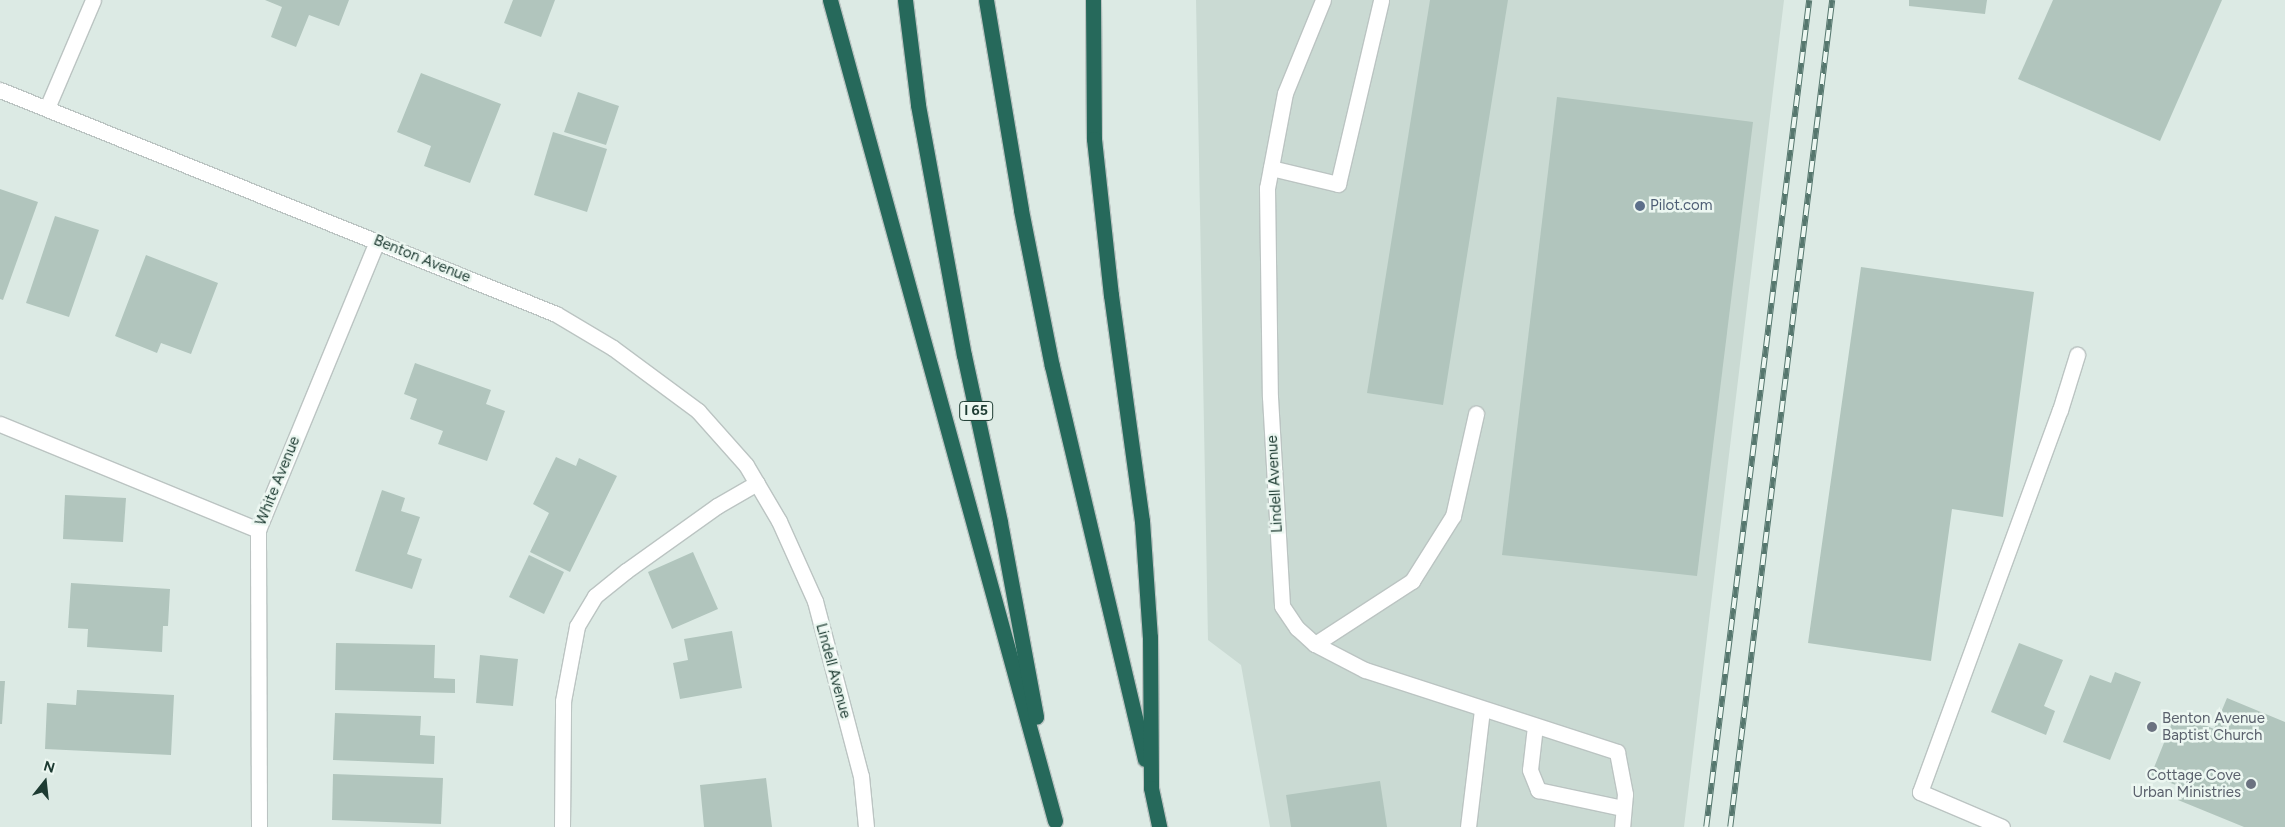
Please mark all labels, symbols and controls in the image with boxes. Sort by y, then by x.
place label: Pilot.com [1650,197,1713,215]
marker: Pilot.com [1634,200,1646,212]
street label: Benton Avenue [371,231,473,287]
road number: I 65 [958,400,994,422]
street label: White Avenue [252,434,304,528]
street label: Lindell Avenue [1263,435,1287,533]
street label: Lindell Avenue [812,622,854,720]
place label: Benton Avenue Baptist Church [2162,709,2265,744]
marker: Benton Avenue Baptist Church [2146,721,2158,733]
north arrow [20,757,70,807]
text: N [42,757,57,777]
place label: Cottage Cove Urban Ministries [2132,766,2241,801]
marker: Cottage Cove Urban Ministries [2245,778,2257,790]

